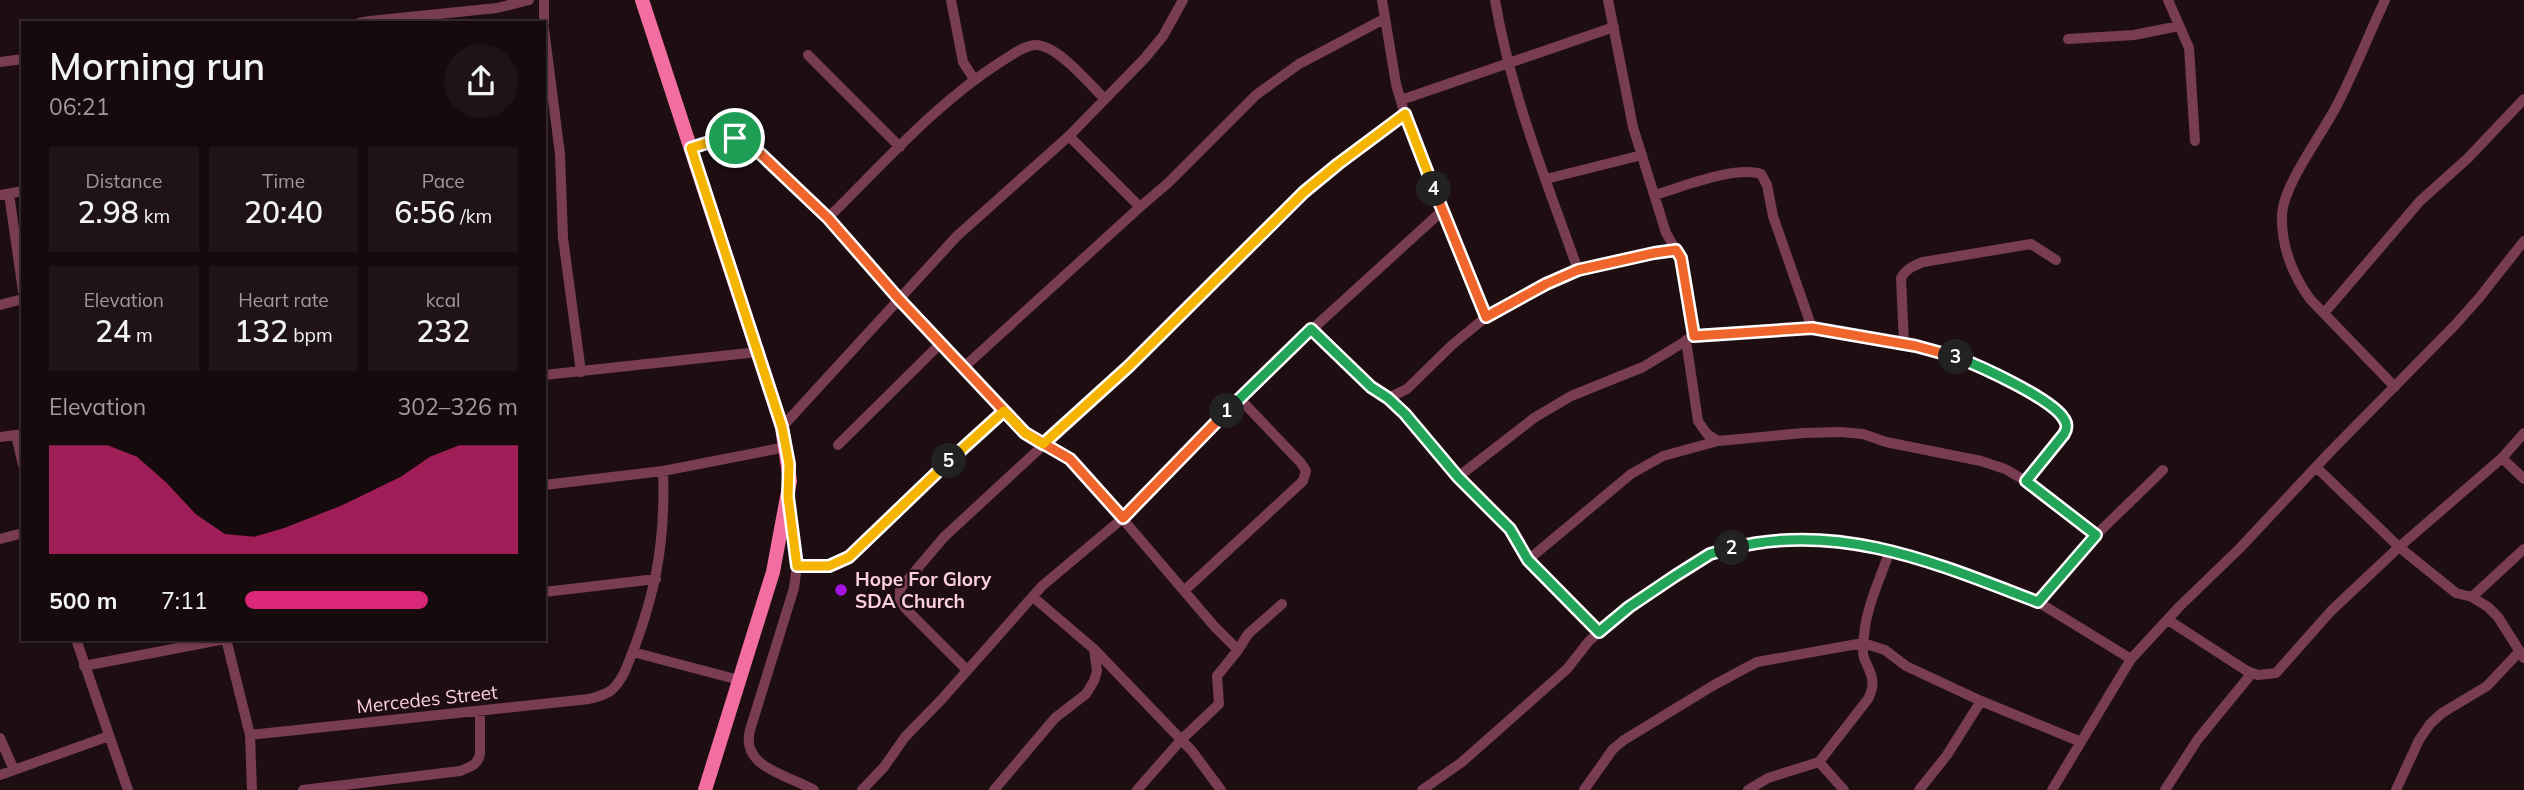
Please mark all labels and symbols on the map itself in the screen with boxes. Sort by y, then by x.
pin [705,108,765,168]
pin: 4 [1416,172,1452,206]
pin: 3 [1938,340,1974,374]
pin: 1 [1210,394,1244,428]
pin: 5 [932,444,967,478]
pin: 2 [1714,530,1750,566]
place label: Hope For Glory SDA Church [855,567,992,613]
marker: Hope For Glory SDA Church [833,582,849,598]
street label: Mercedes Street [355,680,499,718]

